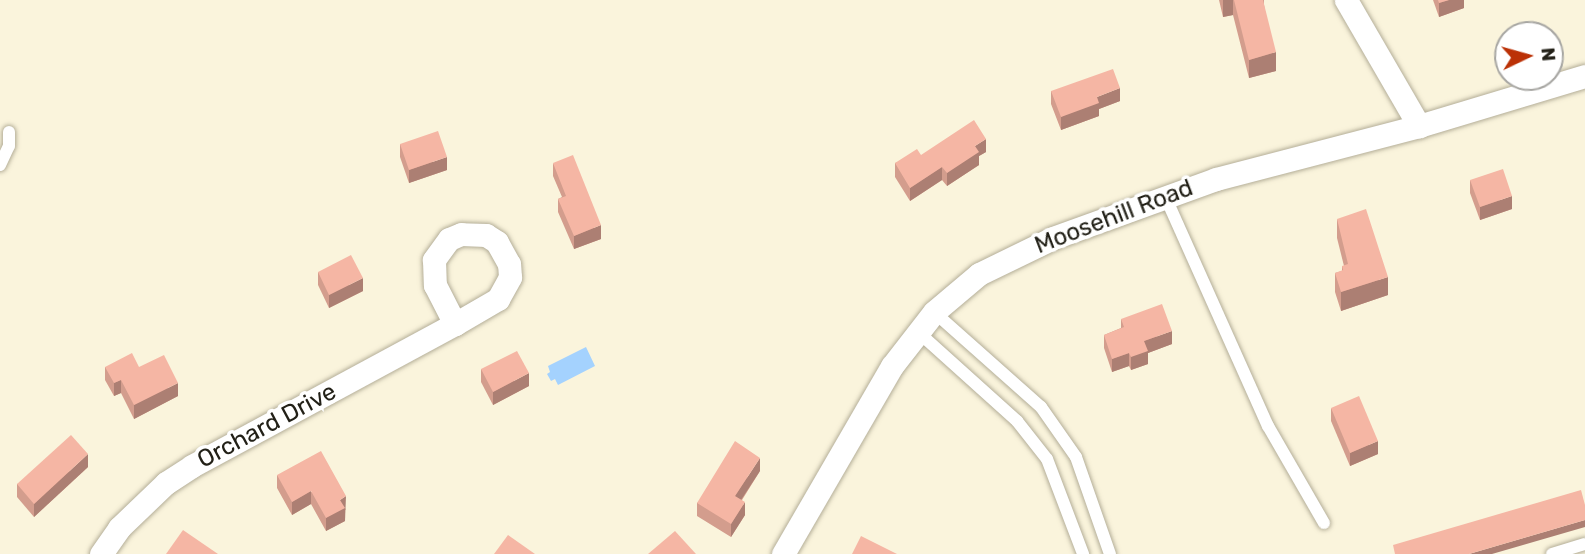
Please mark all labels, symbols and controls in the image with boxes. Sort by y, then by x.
north arrow [1494,21,1564,91]
text: N [1536,46,1560,62]
street label: Moosehill Road [1031,174,1197,260]
street label: Orchard Drive [193,377,341,475]

